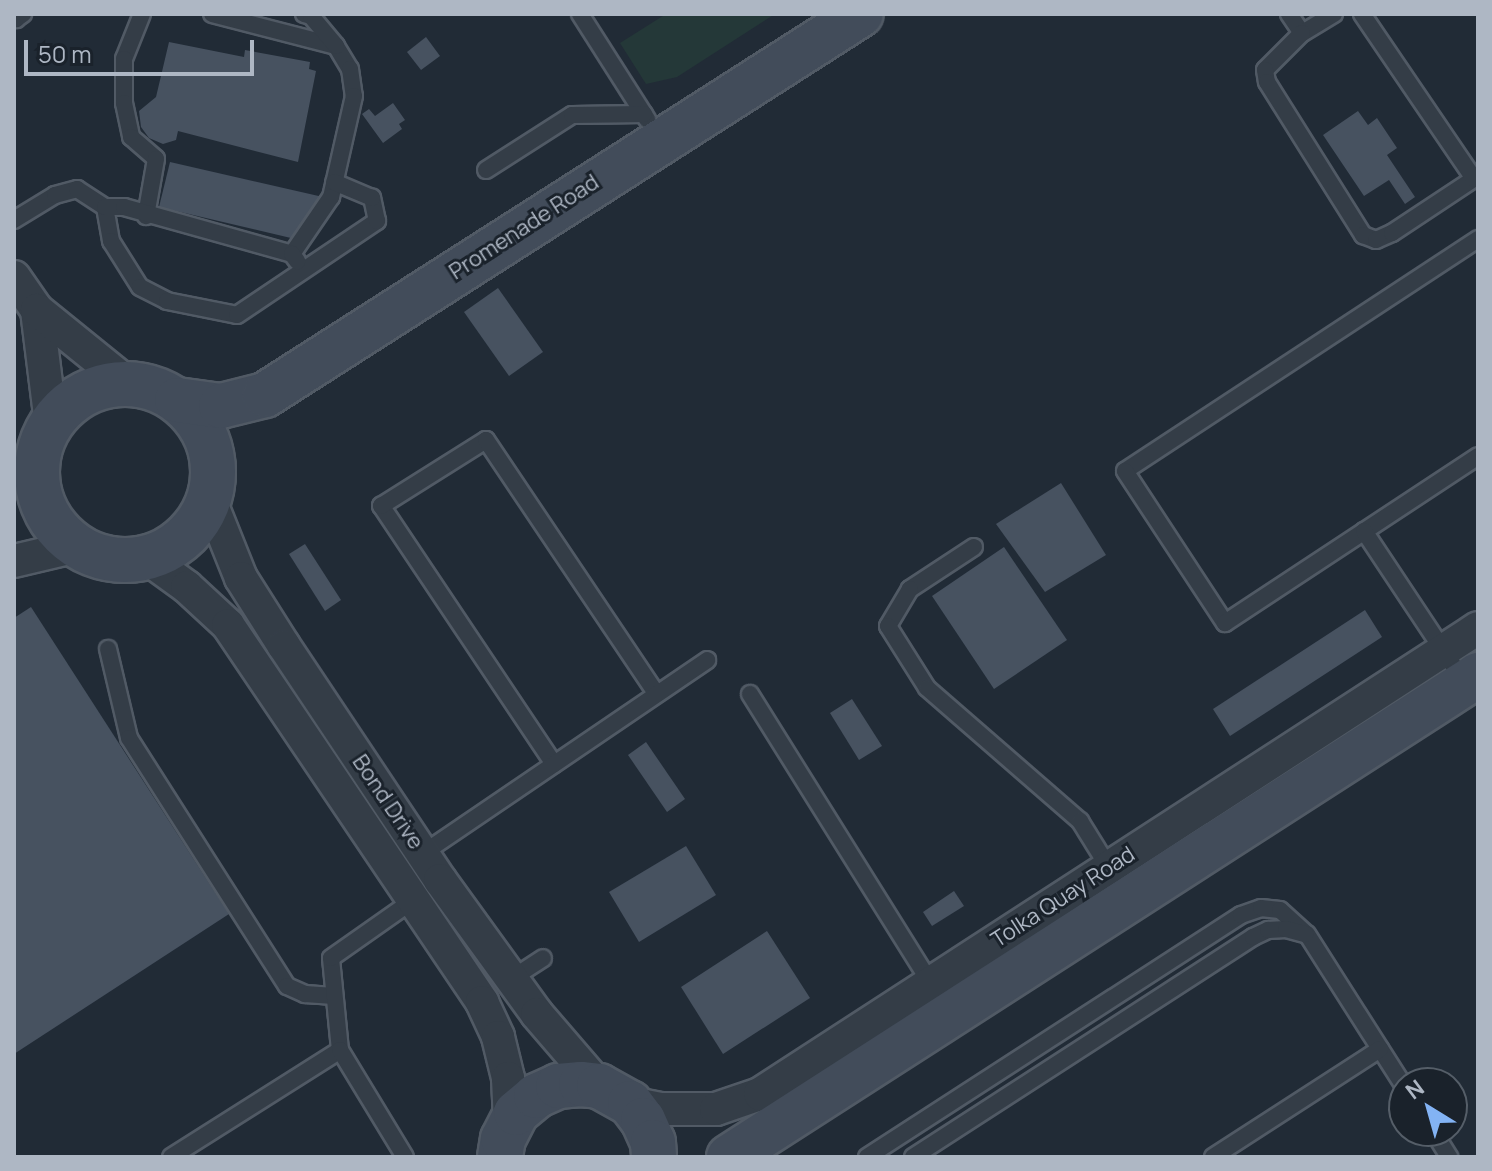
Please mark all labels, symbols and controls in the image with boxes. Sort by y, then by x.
scale bar [28,24,258,74]
text: 50 m [38,37,92,70]
street label: Promenade Road [444,169,604,285]
street label: Bond Drive [347,750,429,854]
street label: Tolka Quay Road [986,841,1140,953]
north arrow [1388,1067,1468,1147]
text: N [1399,1073,1430,1106]

